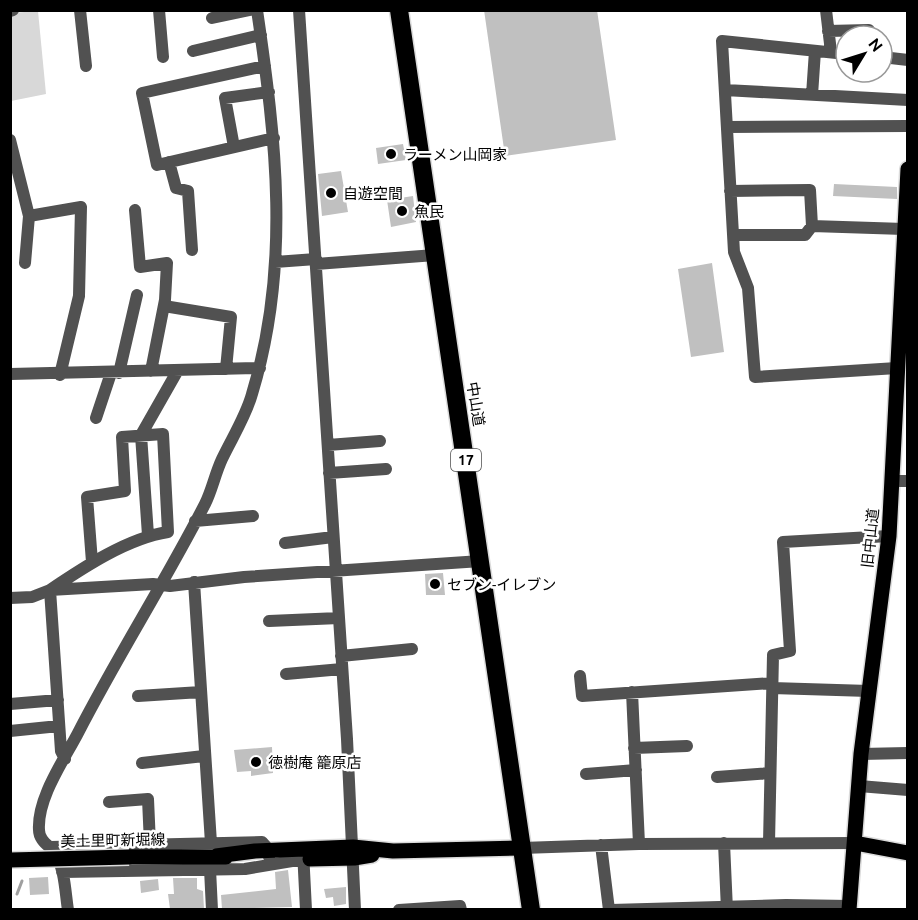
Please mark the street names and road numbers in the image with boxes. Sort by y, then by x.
street label: 中山道 [464,380,488,428]
road number: 17 [451,449,481,471]
street label: 旧中山道 [858,507,882,569]
street label: 美土里町新堀線 [60,831,166,849]

